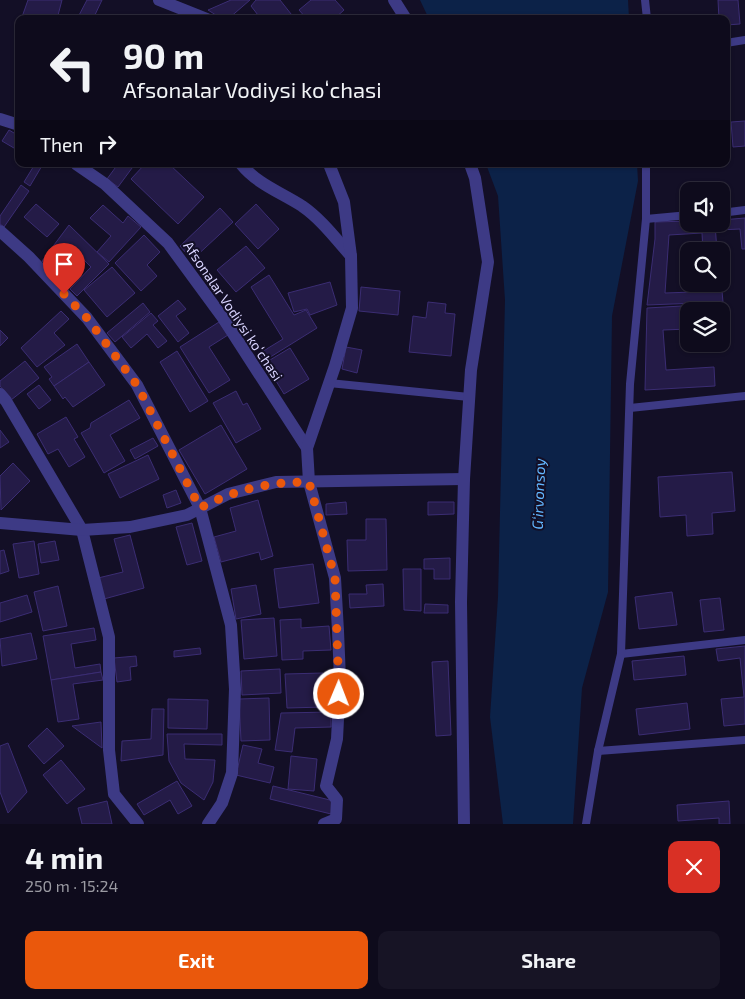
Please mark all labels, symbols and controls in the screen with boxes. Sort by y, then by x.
text: 90 m [123,34,204,76]
icon: left [40,35,105,100]
text: Afsonalar Vodiysi koʻchasi [123,76,382,102]
icon: right [93,130,121,158]
text: Then [40,133,83,156]
map controls [680,182,730,352]
button: sound [680,182,730,232]
street label: Afsonalar Vodiysi koʻchasi [180,238,286,384]
button: search [680,242,730,292]
pin [43,243,85,294]
icon: arrive [50,250,78,278]
button: layers [680,302,730,352]
water label: G‘irvonsoy [528,458,549,530]
position arrow [312,667,364,719]
text: 4 min [25,839,103,875]
button: close [668,841,720,893]
text: 250 m · 15:24 [25,876,118,895]
button: Exit [25,931,368,989]
button: Share [378,931,720,989]

